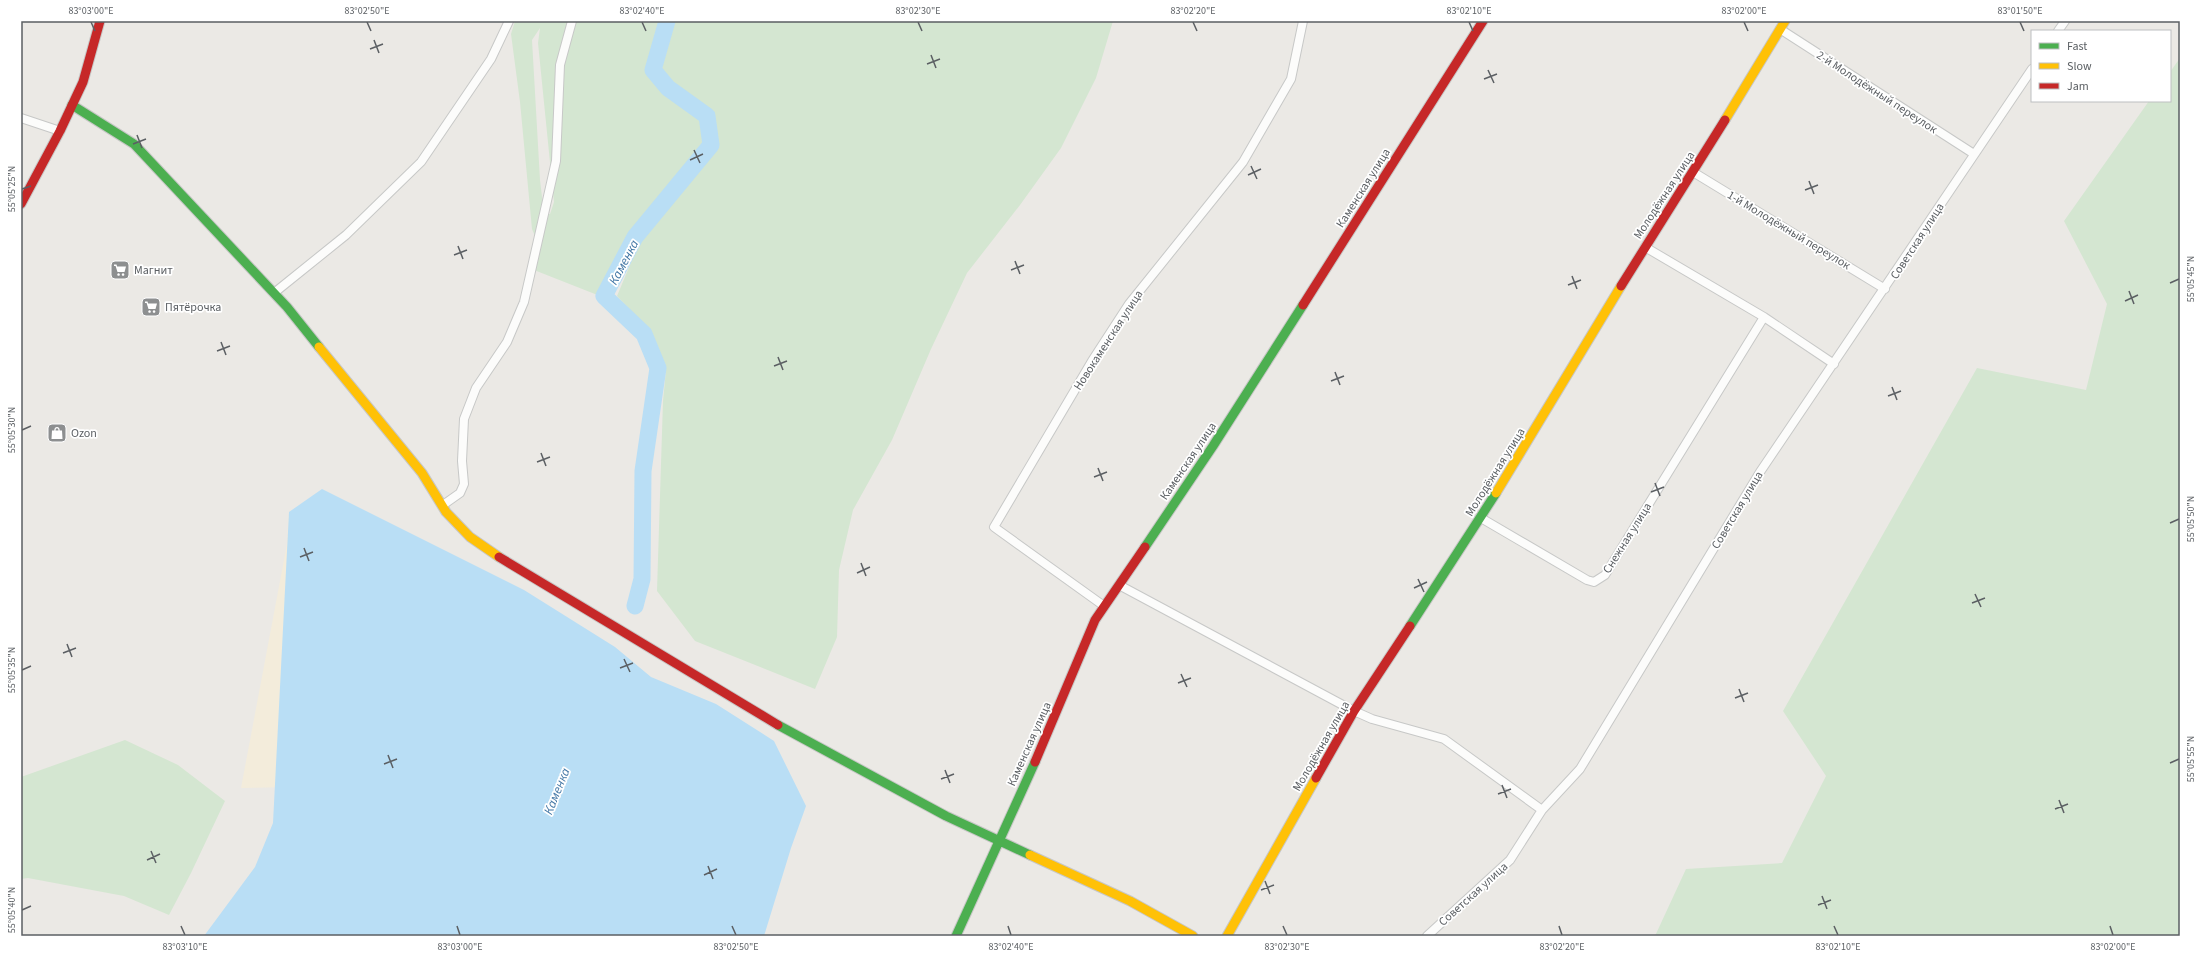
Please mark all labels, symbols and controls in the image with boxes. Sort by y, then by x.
text: 83°03'00"E [68,4,114,18]
text: 83°02'50"E [344,4,390,18]
text: 83°02'40"E [619,4,665,18]
text: 83°02'30"E [895,4,941,18]
text: 83°02'20"E [1170,4,1216,18]
text: 83°02'10"E [1446,4,1492,18]
text: 83°02'00"E [1721,4,1767,18]
text: 83°01'50"E [1997,4,2043,18]
legend [2031,30,2171,102]
text: Fast [2067,38,2087,55]
street label: 2-й Молодёжный переулок [1813,47,1941,138]
text: Slow [2067,58,2092,75]
text: Jam [2067,78,2089,95]
street label: Каменская улица [1332,145,1395,231]
street label: Молодёжная улица [1630,148,1699,242]
text: 55°05'25"N [5,166,19,212]
street label: 1-й Молодёжный переулок [1724,187,1854,274]
street label: Советская улица [1886,200,1949,283]
water label: Каменка [604,237,643,288]
text: 55°05'45"N [2184,256,2198,302]
supermarket icon: Магнит [109,259,131,281]
place label: Магнит [134,262,173,279]
street label: Новокаменская улица [1070,287,1147,394]
supermarket icon: Пятёрочка [140,296,162,318]
place label: Пятёрочка [165,299,221,316]
text: 55°05'30"N [5,407,19,453]
street label: Каменская улица [1156,419,1221,504]
shop icon: Ozon [46,422,68,444]
place label: Ozon [71,425,97,442]
street label: Молодёжная улица [1461,425,1530,520]
street label: Советская улица [1707,468,1767,552]
text: 55°05'50"N [2184,496,2198,542]
street label: Снежная улица [1599,500,1656,577]
text: 55°05'35"N [5,647,19,693]
street label: Молодёжная улица [1289,698,1354,794]
street label: Каменская улица [1003,699,1056,789]
text: 55°05'55"N [2184,736,2198,782]
water label: Каменка [539,765,574,817]
street label: Советская улица [1435,859,1512,930]
text: 55°05'40"N [5,887,19,933]
text: 83°03'10"E [162,940,208,954]
text: 83°03'00"E [437,940,483,954]
text: 83°02'50"E [713,940,759,954]
text: 83°02'40"E [988,940,1034,954]
text: 83°02'30"E [1264,940,1310,954]
text: 83°02'20"E [1539,940,1585,954]
text: 83°02'10"E [1815,940,1861,954]
text: 83°02'00"E [2090,940,2136,954]

